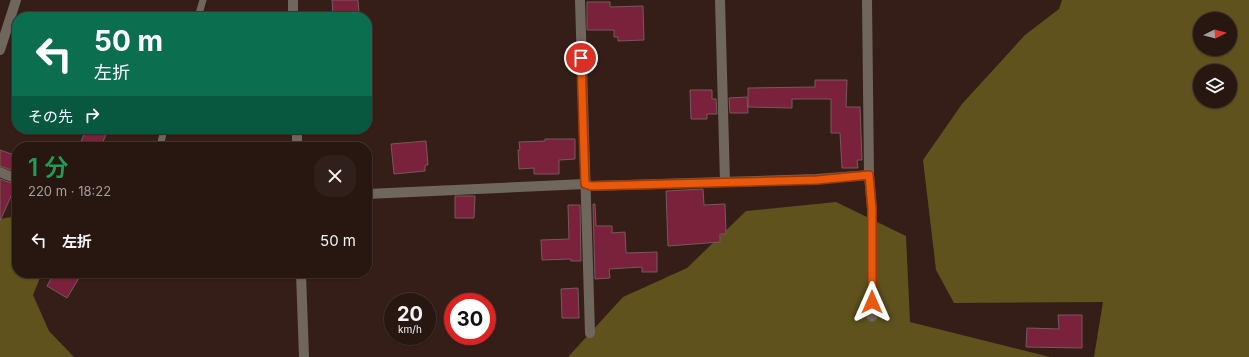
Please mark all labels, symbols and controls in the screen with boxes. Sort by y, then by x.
north arrow [1193,12,1237,56]
map controls [1193,12,1237,108]
text: 50 m [94,24,163,58]
icon: left [28,28,80,80]
pin [564,41,598,75]
icon: arrive [570,47,592,69]
text: 左折 [94,62,130,83]
button: layers [1193,64,1237,108]
icon: right [81,104,103,126]
text: その先 [28,107,73,126]
text: 1 分 [28,153,68,182]
button: close [314,155,356,197]
text: 220 m · 18:22 [28,183,111,199]
icon: left [28,229,50,251]
text: 50 m [320,231,356,250]
text: 左折 [62,232,92,251]
position arrow [851,281,893,323]
speed limit sign: 30 [444,293,496,345]
text: 20 [397,302,423,326]
text: km/h [398,323,422,335]

